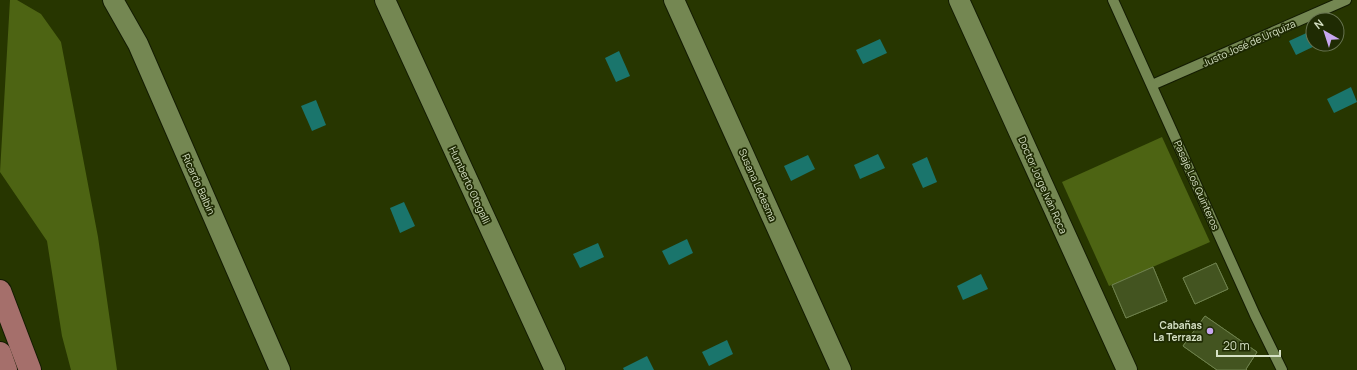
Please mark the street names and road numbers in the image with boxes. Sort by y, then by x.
street label: Justo José de Urquiza [1200,16,1298,70]
street label: Doctor Jorge Iván Roca [1015,134,1071,236]
street label: Pasaje Los Quinteros [1171,138,1223,232]
street label: Humberto Otogalli [446,144,494,226]
street label: Susana Ledesma [736,146,780,224]
street label: Ricardo Balbín [179,151,219,217]

